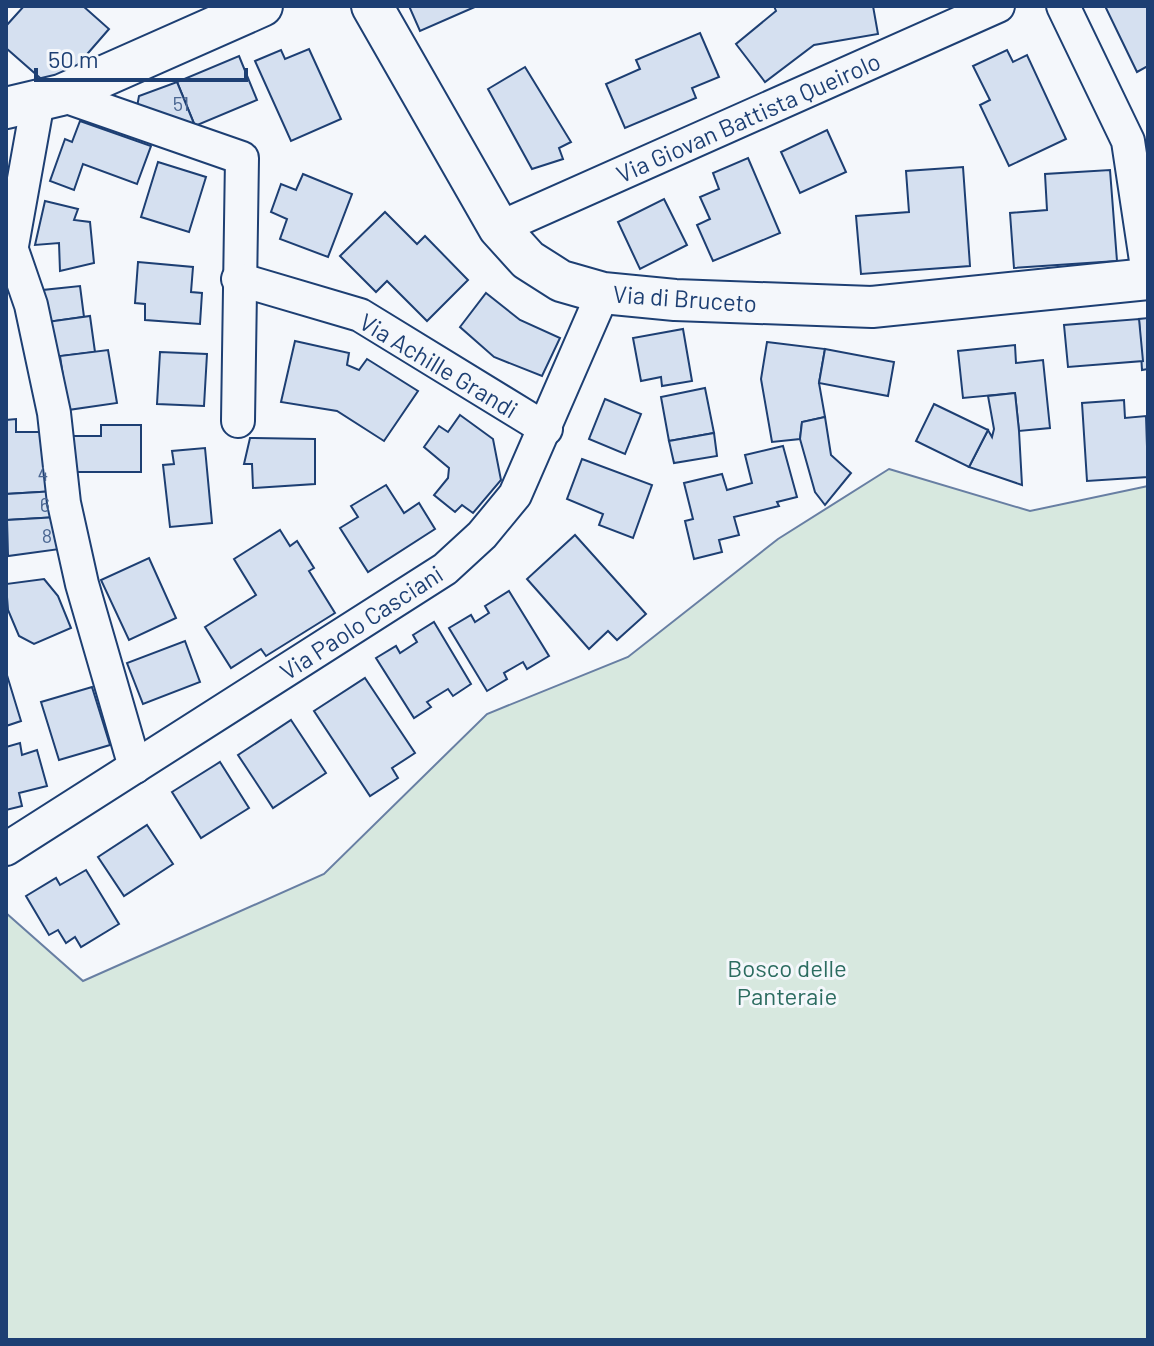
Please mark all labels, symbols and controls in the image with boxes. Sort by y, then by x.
scale bar [36,32,246,82]
text: 50 m [48,44,99,73]
street label: Via Giovan Battista Queirolo [612,46,884,188]
house number: 51 [173,91,189,115]
street label: Via di Bruceto [612,278,758,318]
street label: Via Achille Grandi [355,306,523,424]
house number: 4 [37,461,49,485]
house number: 6 [40,492,50,516]
house number: 8 [42,523,52,547]
street label: Via Paolo Casciani [274,559,448,685]
park label: Bosco delle Panteraie [727,953,847,1010]

